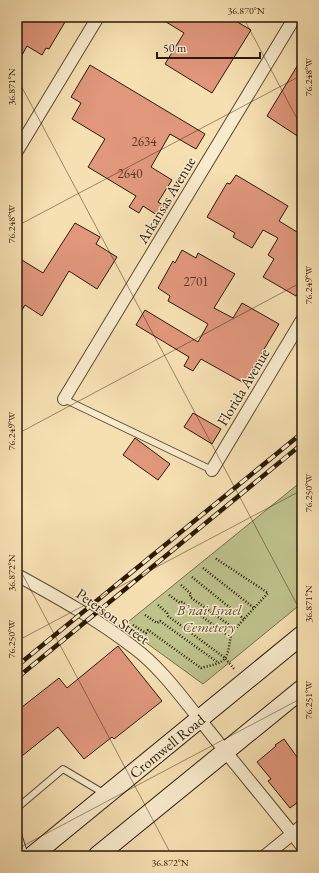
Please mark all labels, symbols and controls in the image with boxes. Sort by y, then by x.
text: 36.870°N [227,4,265,17]
scale bar [157,34,260,60]
text: 50 m [163,40,187,56]
text: 76.248°W [302,57,315,96]
text: 36.871°N [5,68,18,106]
house number: 2634 [132,133,157,150]
street label: Arkansas Avenue [132,153,199,248]
house number: 2640 [118,165,142,182]
text: 76.248°W [5,204,18,243]
text: 76.249°W [302,265,315,304]
house number: 2701 [184,273,208,290]
street label: Florida Avenue [212,345,274,429]
text: 76.249°W [5,411,18,450]
text: 76.250°W [302,473,315,512]
text: 36.872°N [5,554,18,592]
street label: Peterson Street [73,584,154,648]
text: 36.871°N [302,585,315,623]
park label: B’nai Israel Cemetery [175,600,242,636]
text: 76.250°W [5,619,18,658]
text: 76.251°W [302,680,315,719]
street label: Cromwell Road [125,709,209,782]
text: 36.872°N [151,856,189,869]

